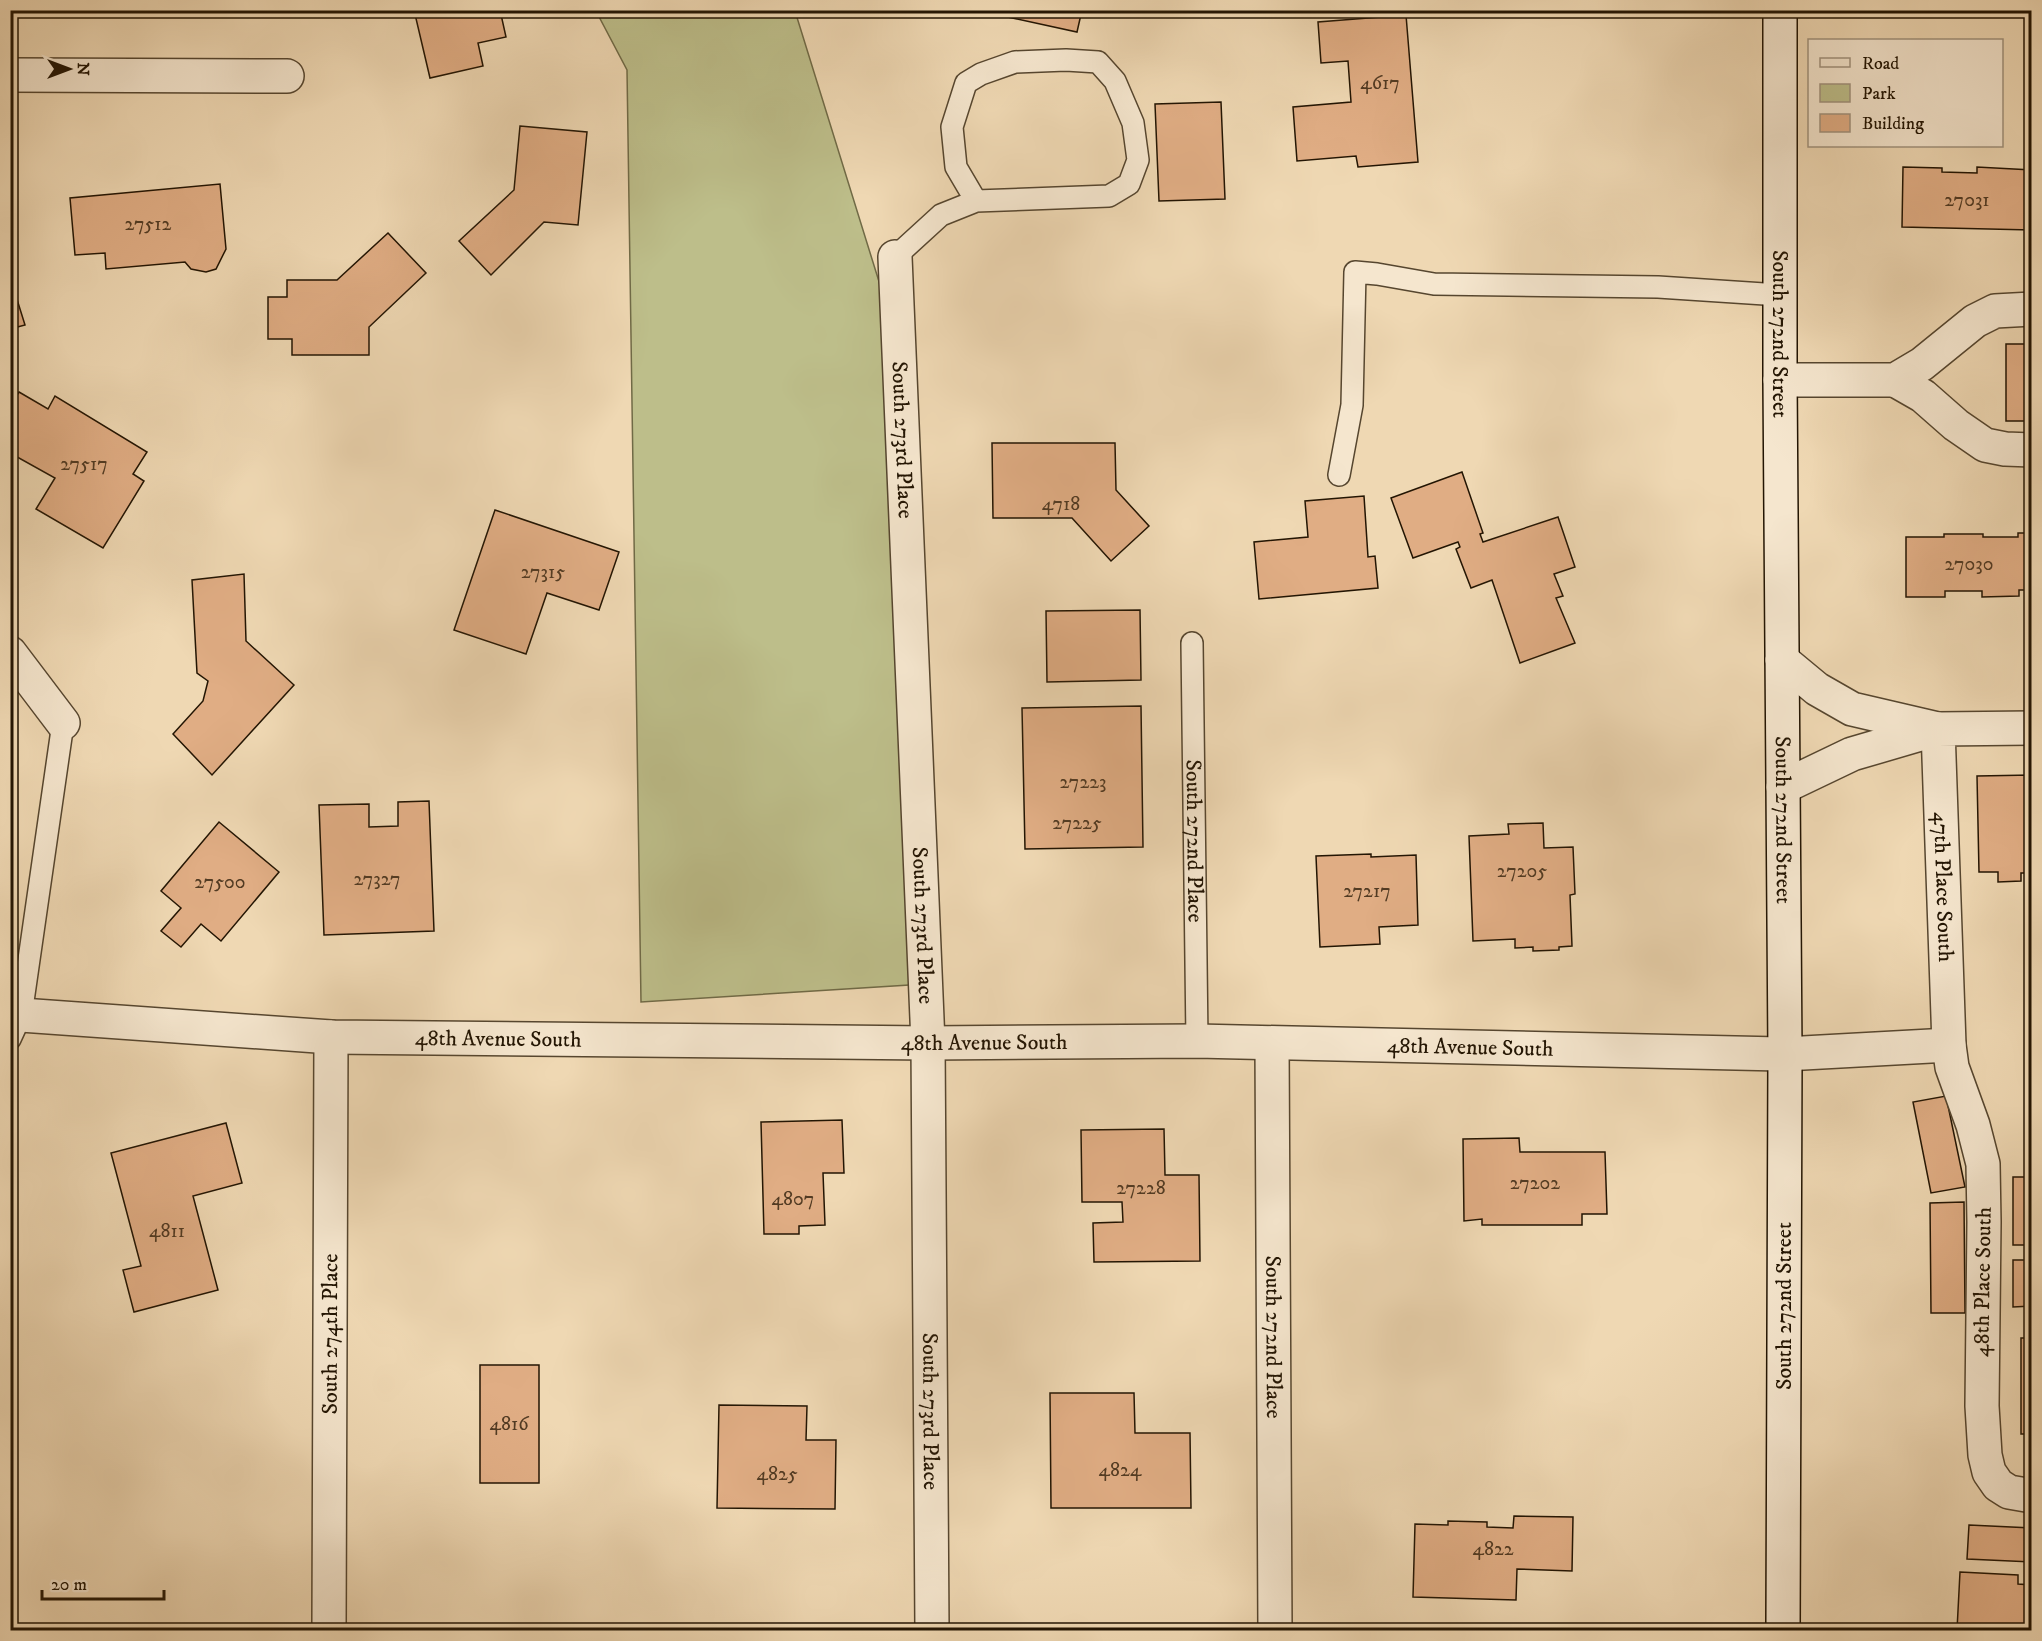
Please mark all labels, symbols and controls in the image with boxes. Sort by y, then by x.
north arrow [39,39,99,99]
legend [1808,39,2003,147]
text: Road [1862,53,1899,75]
text: N [73,62,93,76]
house number: 4617 [1360,71,1400,96]
text: Park [1862,83,1896,105]
text: Building [1862,113,1924,135]
house number: 27031 [1944,188,1990,213]
house number: 27512 [125,212,172,237]
street label: South 272nd Street [1766,250,1794,418]
street label: South 273rd Place [886,361,919,519]
house number: 27517 [60,452,108,477]
house number: 4718 [1042,492,1080,517]
house number: 27030 [1945,552,1993,577]
house number: 27315 [521,560,565,585]
street label: South 272nd Street [1769,736,1797,904]
street label: South 272nd Place [1180,759,1209,923]
house number: 27223 [1060,770,1107,795]
house number: 27225 [1052,811,1102,836]
street label: 47th Place South [1927,811,1960,963]
street label: South 273rd Place [906,846,940,1005]
house number: 27205 [1497,859,1547,884]
house number: 27327 [353,867,401,892]
house number: 27500 [194,870,246,895]
house number: 27217 [1343,879,1391,904]
street label: 48th Avenue South [415,1024,582,1053]
street label: 48th Avenue South [901,1028,1068,1057]
street label: 48th Avenue South [1387,1032,1554,1062]
house number: 27202 [1510,1171,1560,1196]
house number: 27228 [1116,1176,1166,1201]
house number: 4807 [772,1187,814,1212]
street label: 48th Place South [1968,1206,1998,1357]
house number: 4811 [149,1219,185,1244]
street label: South 272nd Street [1771,1222,1798,1390]
street label: South 274th Place [316,1253,344,1415]
street label: South 272nd Place [1260,1255,1287,1419]
street label: South 273rd Place [916,1333,945,1490]
house number: 4816 [489,1412,529,1437]
house number: 4824 [1099,1458,1142,1483]
house number: 4825 [756,1462,798,1487]
house number: 4822 [1472,1537,1514,1562]
scale bar [42,1563,164,1601]
text: 20 m [51,1574,87,1596]

